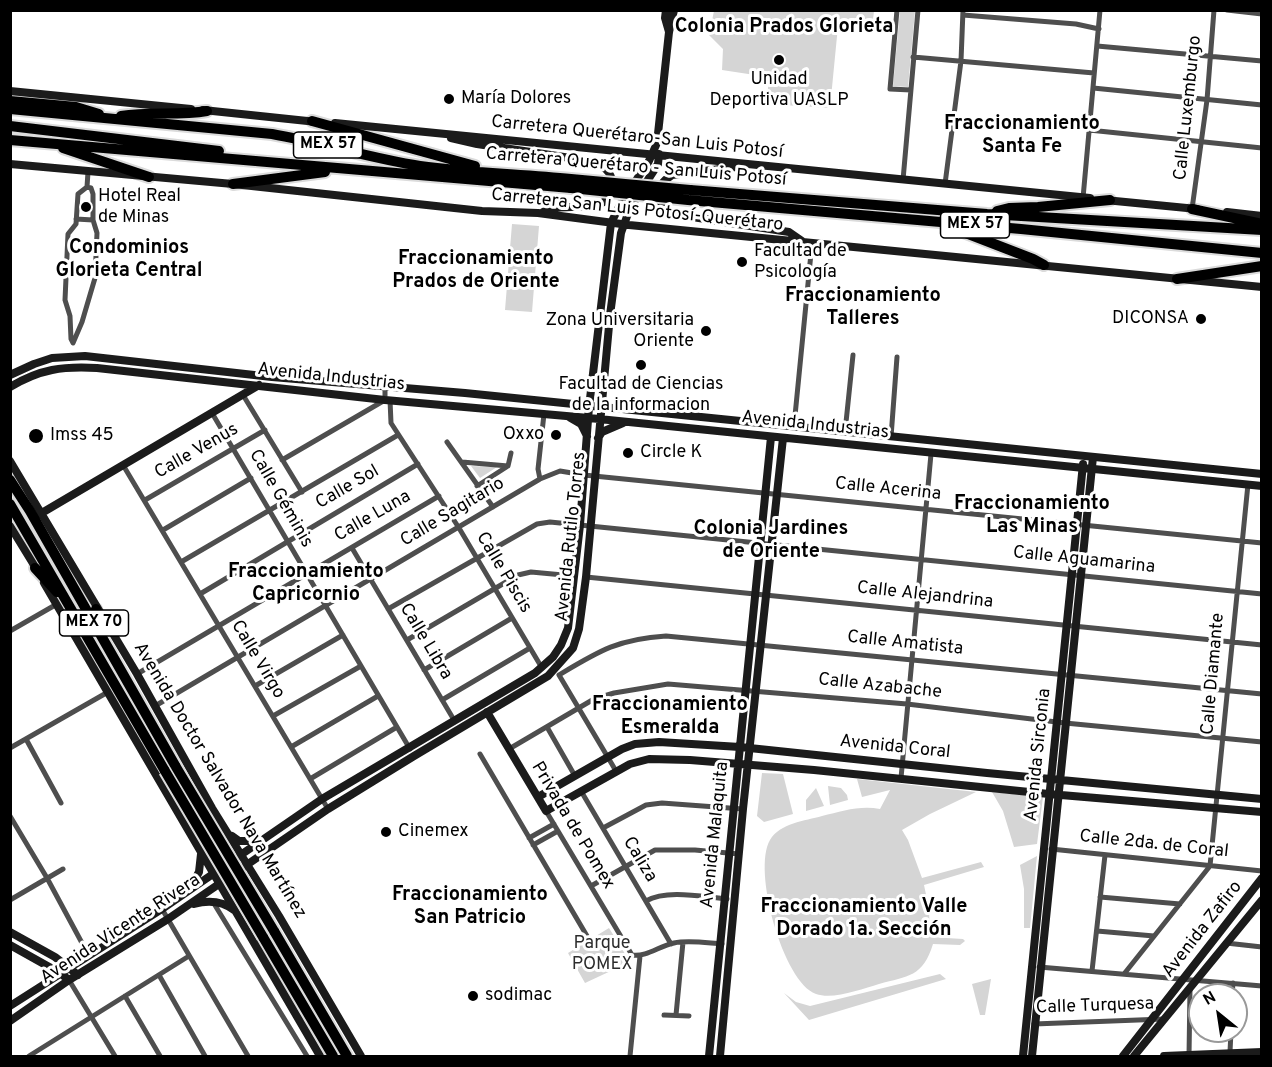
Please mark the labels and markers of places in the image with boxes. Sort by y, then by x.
marker: Unidad Deportiva UASLP [772,53,786,67]
place label: Unidad Deportiva UASLP [710,69,848,112]
place label: María Dolores [461,88,571,110]
marker: María Dolores [442,92,456,106]
place label: Hotel Real de Minas [98,186,181,228]
marker: Hotel Real de Minas [79,200,93,214]
place label: Facultad de Psicología [754,241,847,284]
marker: Facultad de Psicología [735,255,749,269]
place label: DICONSA [1112,308,1189,330]
place label: Zona Universitaria Oriente [546,310,694,352]
marker: DICONSA [1194,312,1208,326]
marker: Zona Universitaria Oriente [699,324,713,338]
marker: Facultad de Ciencias de la informacion [634,358,648,372]
place label: Facultad de Ciencias de la informacion [559,374,723,416]
place label: Oxxo [503,424,544,446]
place label: Imss 45 [50,425,114,447]
marker: Imss 45 [27,427,45,445]
marker: Oxxo [549,428,563,442]
place label: Circle K [640,442,702,464]
marker: Circle K [621,446,635,460]
place label: Cinemex [398,821,468,843]
marker: Cinemex [379,825,393,839]
place label: sodimac [485,985,552,1007]
marker: sodimac [466,989,480,1003]

